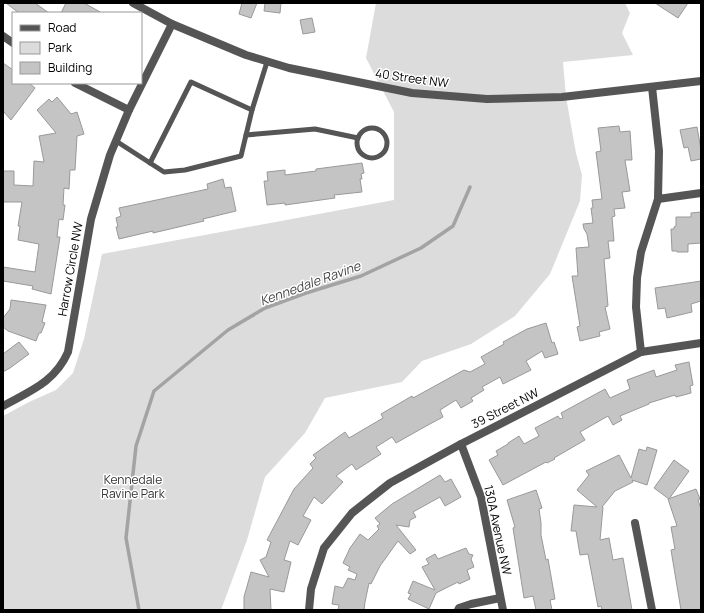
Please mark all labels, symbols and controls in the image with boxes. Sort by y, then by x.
legend [12,12,142,84]
text: Road [48,19,76,36]
text: Park [48,39,73,56]
text: Building [48,59,92,76]
street label: 40 Street NW [374,64,451,92]
street label: Harrow Circle NW [53,220,87,318]
water label: Kennedale Ravine [257,256,364,310]
street label: 39 Street NW [468,383,542,432]
park label: Kennedale Ravine Park [101,471,166,502]
street label: 130A Avenue NW [480,483,516,577]

